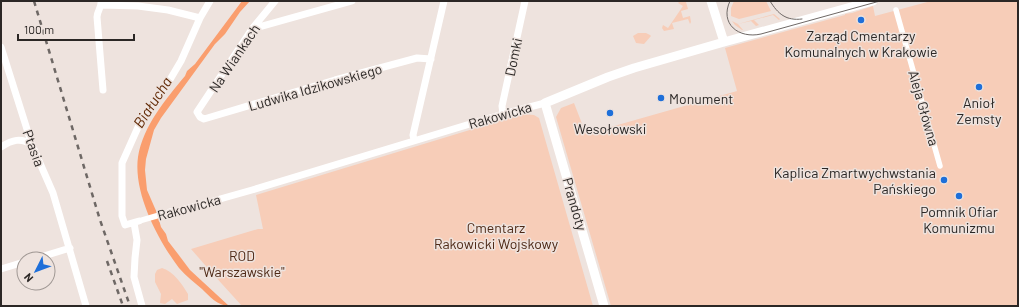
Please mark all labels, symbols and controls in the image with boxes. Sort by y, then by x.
marker: Zarząd Cmentarzy Komunalnych w Krakowie [856,15,866,25]
scale bar [18,16,134,42]
street label: Na Wiankach [205,21,263,95]
text: 100 m [24,22,54,36]
place label: Zarząd Cmentarzy Komunalnych w Krakowie [784,27,938,60]
street label: Domki [501,36,525,78]
street label: Ludwika Idzikowskiego [246,60,384,114]
street label: Aleja Główna [905,68,943,148]
water label: Białucha [129,73,175,131]
marker: Anioł Zemsty [974,82,984,92]
place label: Monument [669,90,733,107]
marker: Monument [656,93,666,103]
place label: Anioł Zemsty [957,94,1002,127]
street label: Rakowicka [467,98,533,132]
marker: Wesołowski [605,108,615,118]
place label: Wesołowski [574,120,646,137]
street label: Ptasia [20,127,48,169]
place label: Kaplica Zmartwychwstania Pańskiego [774,164,936,197]
street label: Prandoty [559,175,591,233]
marker: Kaplica Zmartwychwstania Pańskiego [939,175,949,185]
street label: Rakowicka [155,190,223,224]
marker: Pomnik Ofiar Komunizmu [954,191,964,201]
place label: Pomnik Ofiar Komunizmu [920,203,998,236]
park label: Cmentarz Rakowicki Wojskowy [434,219,559,252]
park label: ROD "Warszawskie" [199,247,285,280]
north arrow [16,251,56,291]
text: N [21,271,35,285]

